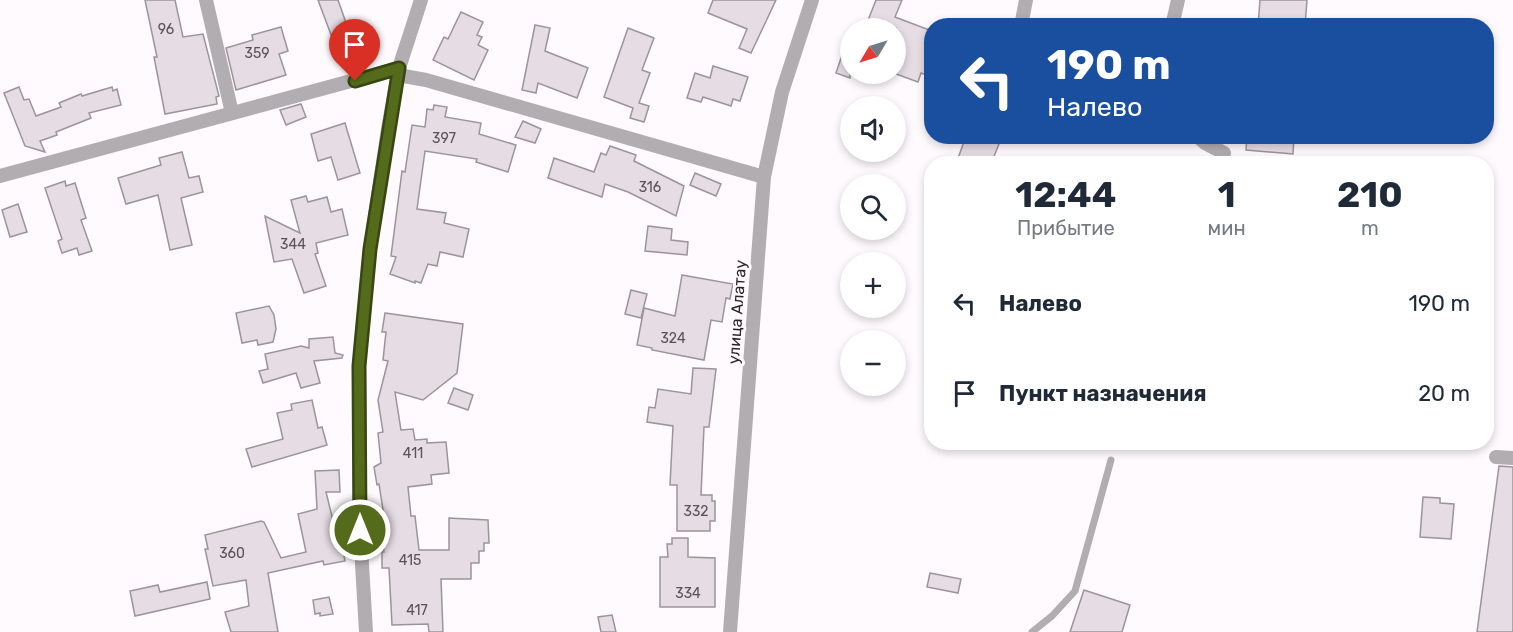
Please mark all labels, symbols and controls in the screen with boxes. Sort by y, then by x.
north arrow [840,18,906,84]
map controls [840,18,906,396]
pin [329,19,380,81]
house number: 96 [158,21,174,38]
icon: arrive [338,28,371,61]
text: 190 m [1047,40,1171,90]
icon: left [948,42,1026,120]
house number: 359 [244,45,270,62]
text: Налево [1047,91,1143,123]
button: sound [840,96,906,162]
house number: 397 [432,130,456,147]
text: 12:44 [1015,173,1116,216]
text: 1 [1218,173,1236,216]
text: 210 [1337,173,1403,216]
button: search [840,174,906,240]
house number: 316 [639,179,661,196]
text: Прибытие [1017,216,1115,240]
text: мин [1208,216,1246,240]
text: m [1361,216,1379,240]
house number: 344 [280,236,306,253]
button: + [840,252,906,318]
street label: улица Алатау [724,259,750,365]
icon: left [948,287,981,320]
text: Налево [999,290,1082,317]
text: 190 m [1409,290,1470,317]
house number: 324 [660,330,686,347]
button: − [840,330,906,396]
icon: arrive [948,377,981,410]
text: Пункт назначения [999,380,1207,407]
text: 20 m [1418,380,1470,407]
house number: 411 [403,445,423,462]
position arrow [328,498,392,562]
house number: 332 [683,503,709,520]
house number: 360 [219,545,245,562]
house number: 415 [399,552,421,569]
house number: 334 [675,585,701,602]
house number: 417 [406,602,428,619]

